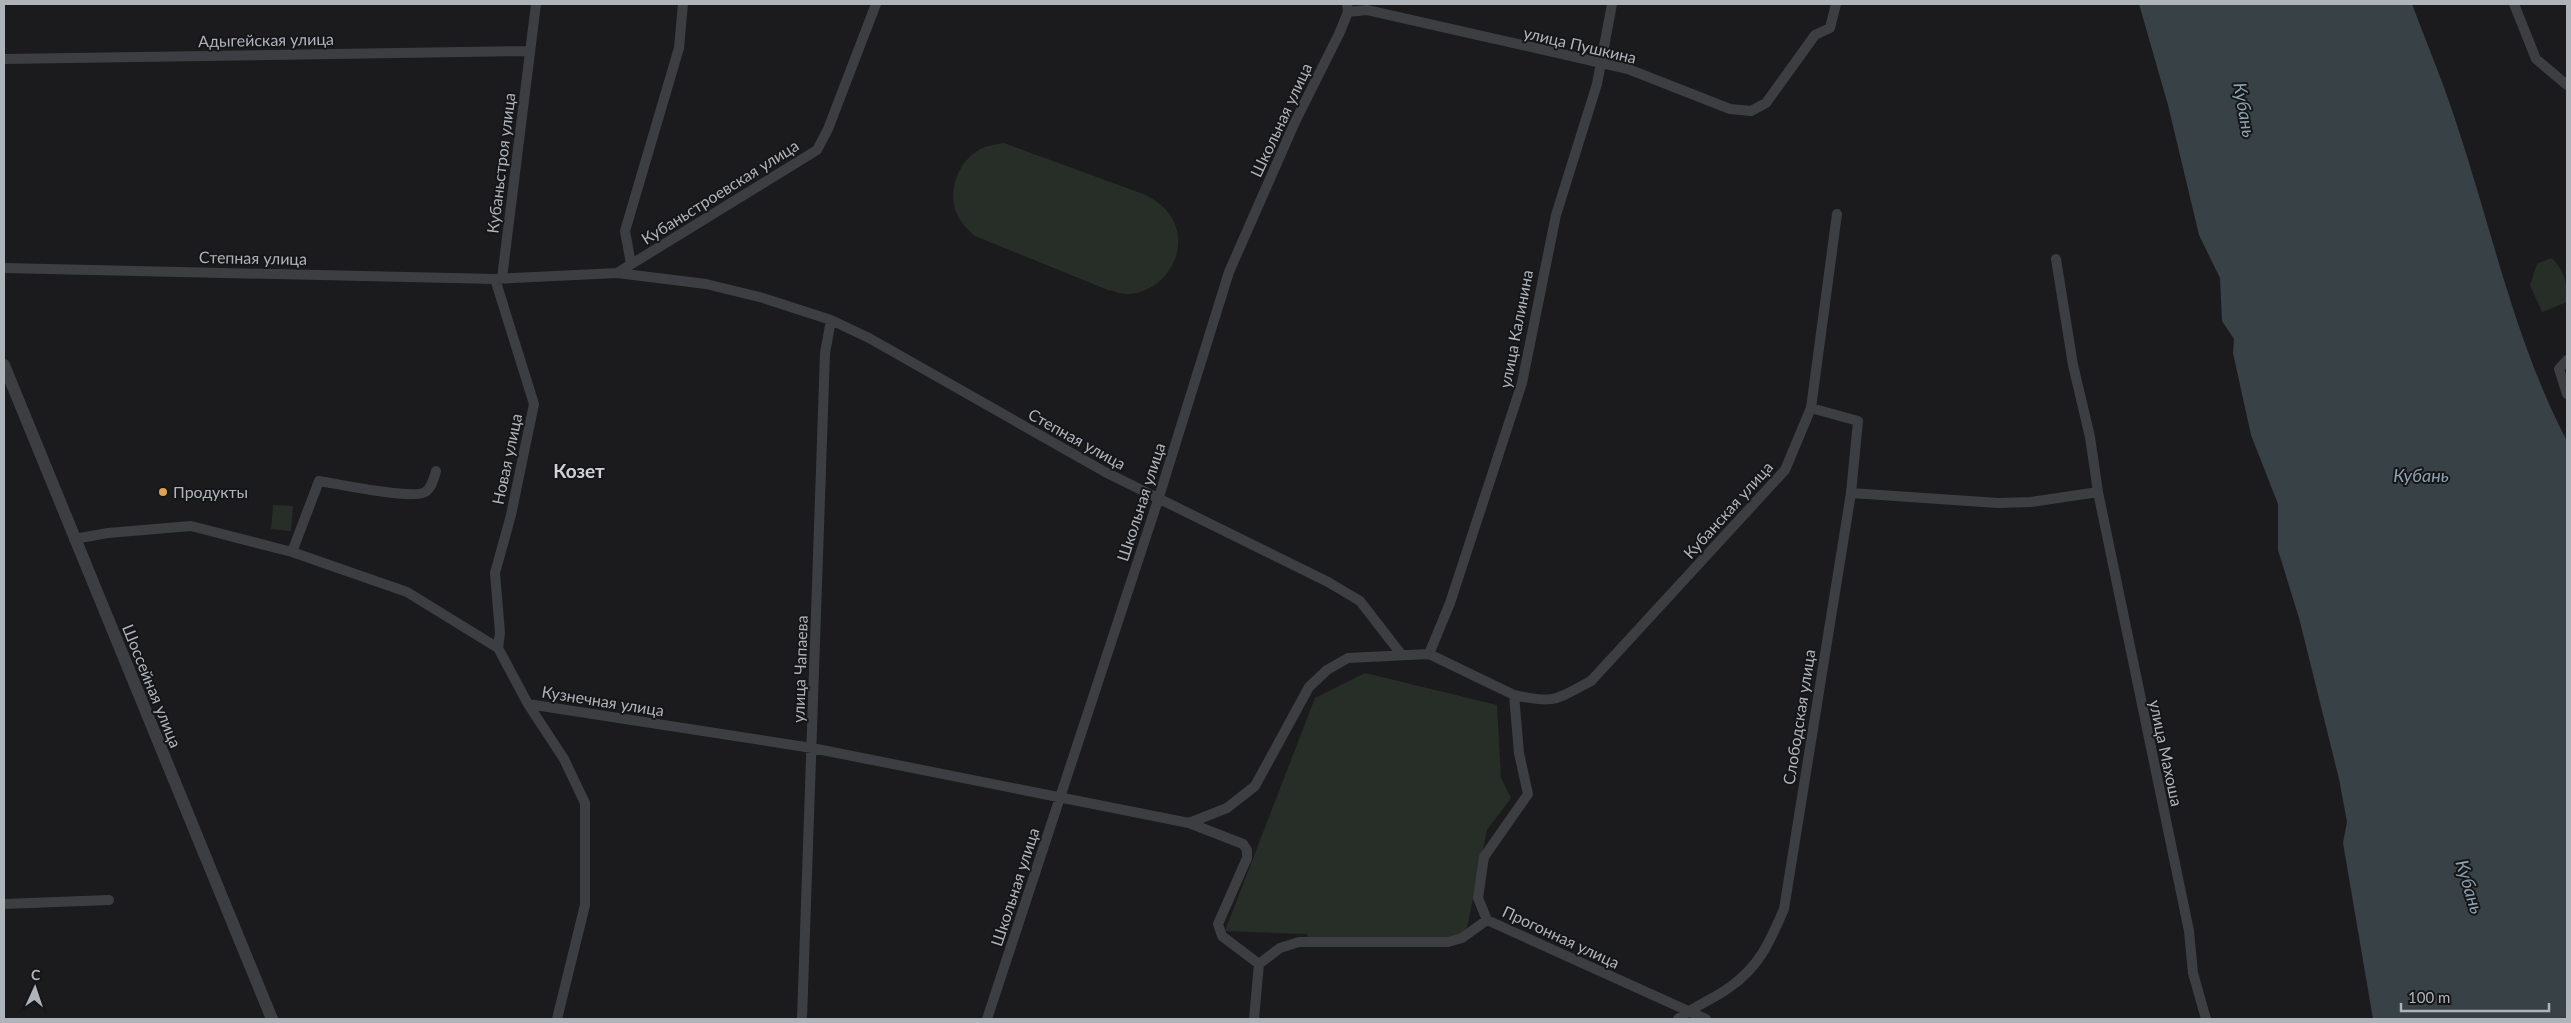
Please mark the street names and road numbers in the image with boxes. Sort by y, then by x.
street label: улица Пушкина [1522,22,1638,67]
street label: Адыгейская улица [198,29,334,50]
street label: Школьная улица [1246,60,1315,180]
street label: Кубаньстроя улица [482,92,519,234]
street label: Кубаньстроевская улица [638,135,802,248]
street label: Степная улица [199,247,307,268]
street label: улица Калинина [1495,268,1536,390]
street label: Степная улица [1025,404,1129,473]
street label: Новая улица [488,412,525,506]
street label: Школьная улица [1112,440,1169,564]
street label: Кубанская улица [1679,457,1776,562]
street label: улица Чапаева [788,615,811,723]
street label: Шоссейная улица [119,621,186,750]
street label: Слободская улица [1778,648,1819,786]
street label: Кузнечная улица [541,681,666,720]
street label: улица Махоша [2146,698,2187,808]
street label: Школьная улица [986,825,1043,949]
street label: Прогонная улица [1500,901,1623,972]

